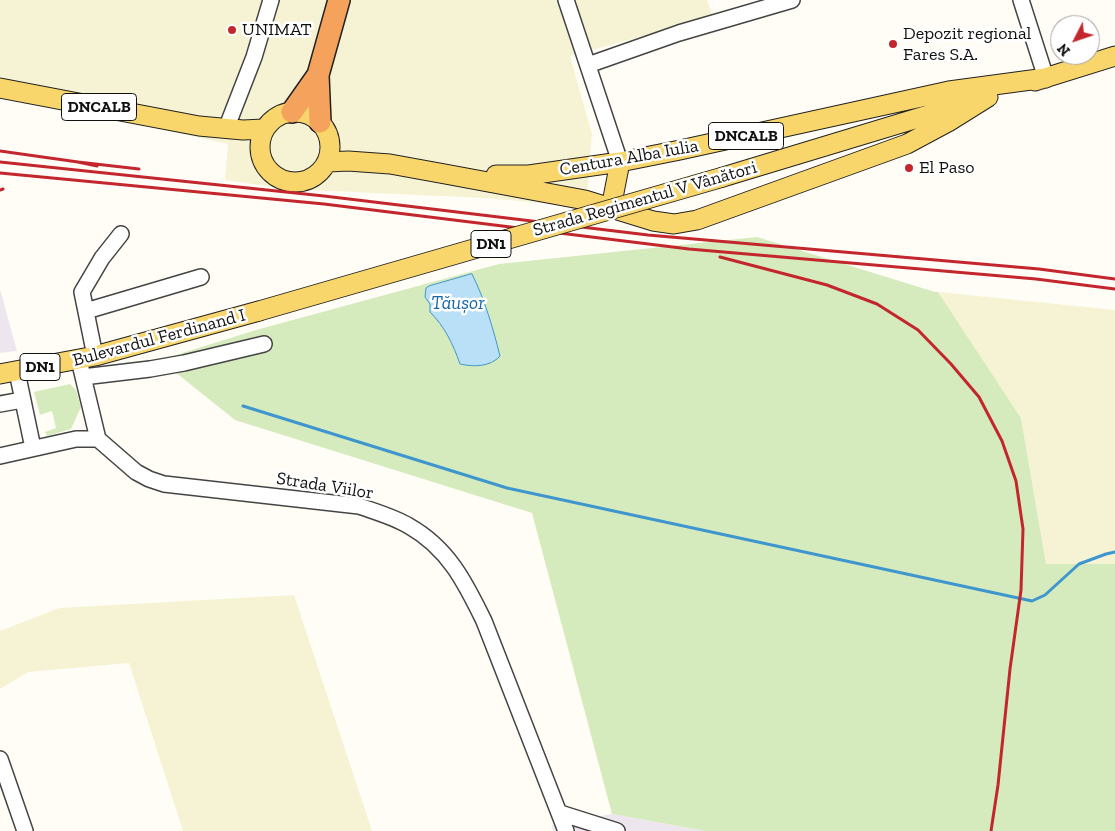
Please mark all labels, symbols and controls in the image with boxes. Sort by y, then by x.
north arrow [1050,15,1100,65]
place label: UNIMAT [242,19,312,41]
place label: Depozit regional Fares S.A. [903,23,1031,66]
marker: UNIMAT [226,24,238,36]
marker: Depozit regional Fares S.A. [887,38,899,50]
text: N [1054,40,1074,59]
road number: DNCALB [62,94,136,120]
road number: DNCALB [708,122,784,150]
street label: Centura Alba Iulia [558,135,700,181]
street label: Strada Regimentul V Vânători [531,157,759,241]
place label: El Paso [919,157,974,179]
marker: El Paso [903,162,915,174]
road number: DN1 [471,230,511,258]
water label: Tăușor [431,293,485,315]
street label: Bulevardul Ferdinand I [70,305,248,371]
road number: DN1 [20,354,60,381]
street label: Strada Viilor [275,468,375,504]

